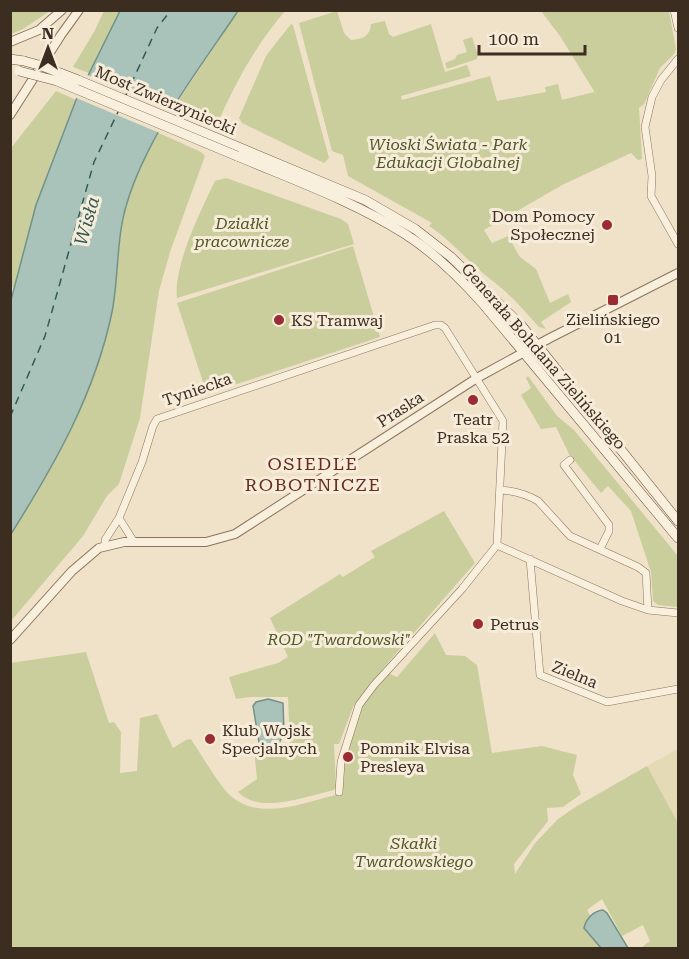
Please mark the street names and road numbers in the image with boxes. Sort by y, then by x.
street label: Most Zwierzyniecki [92,62,239,139]
street label: Generała Bohdana Zielińskiego [458,259,630,453]
street label: Tyniecka [160,369,234,410]
street label: Praska [374,387,427,431]
street label: Zielna [549,657,601,692]

